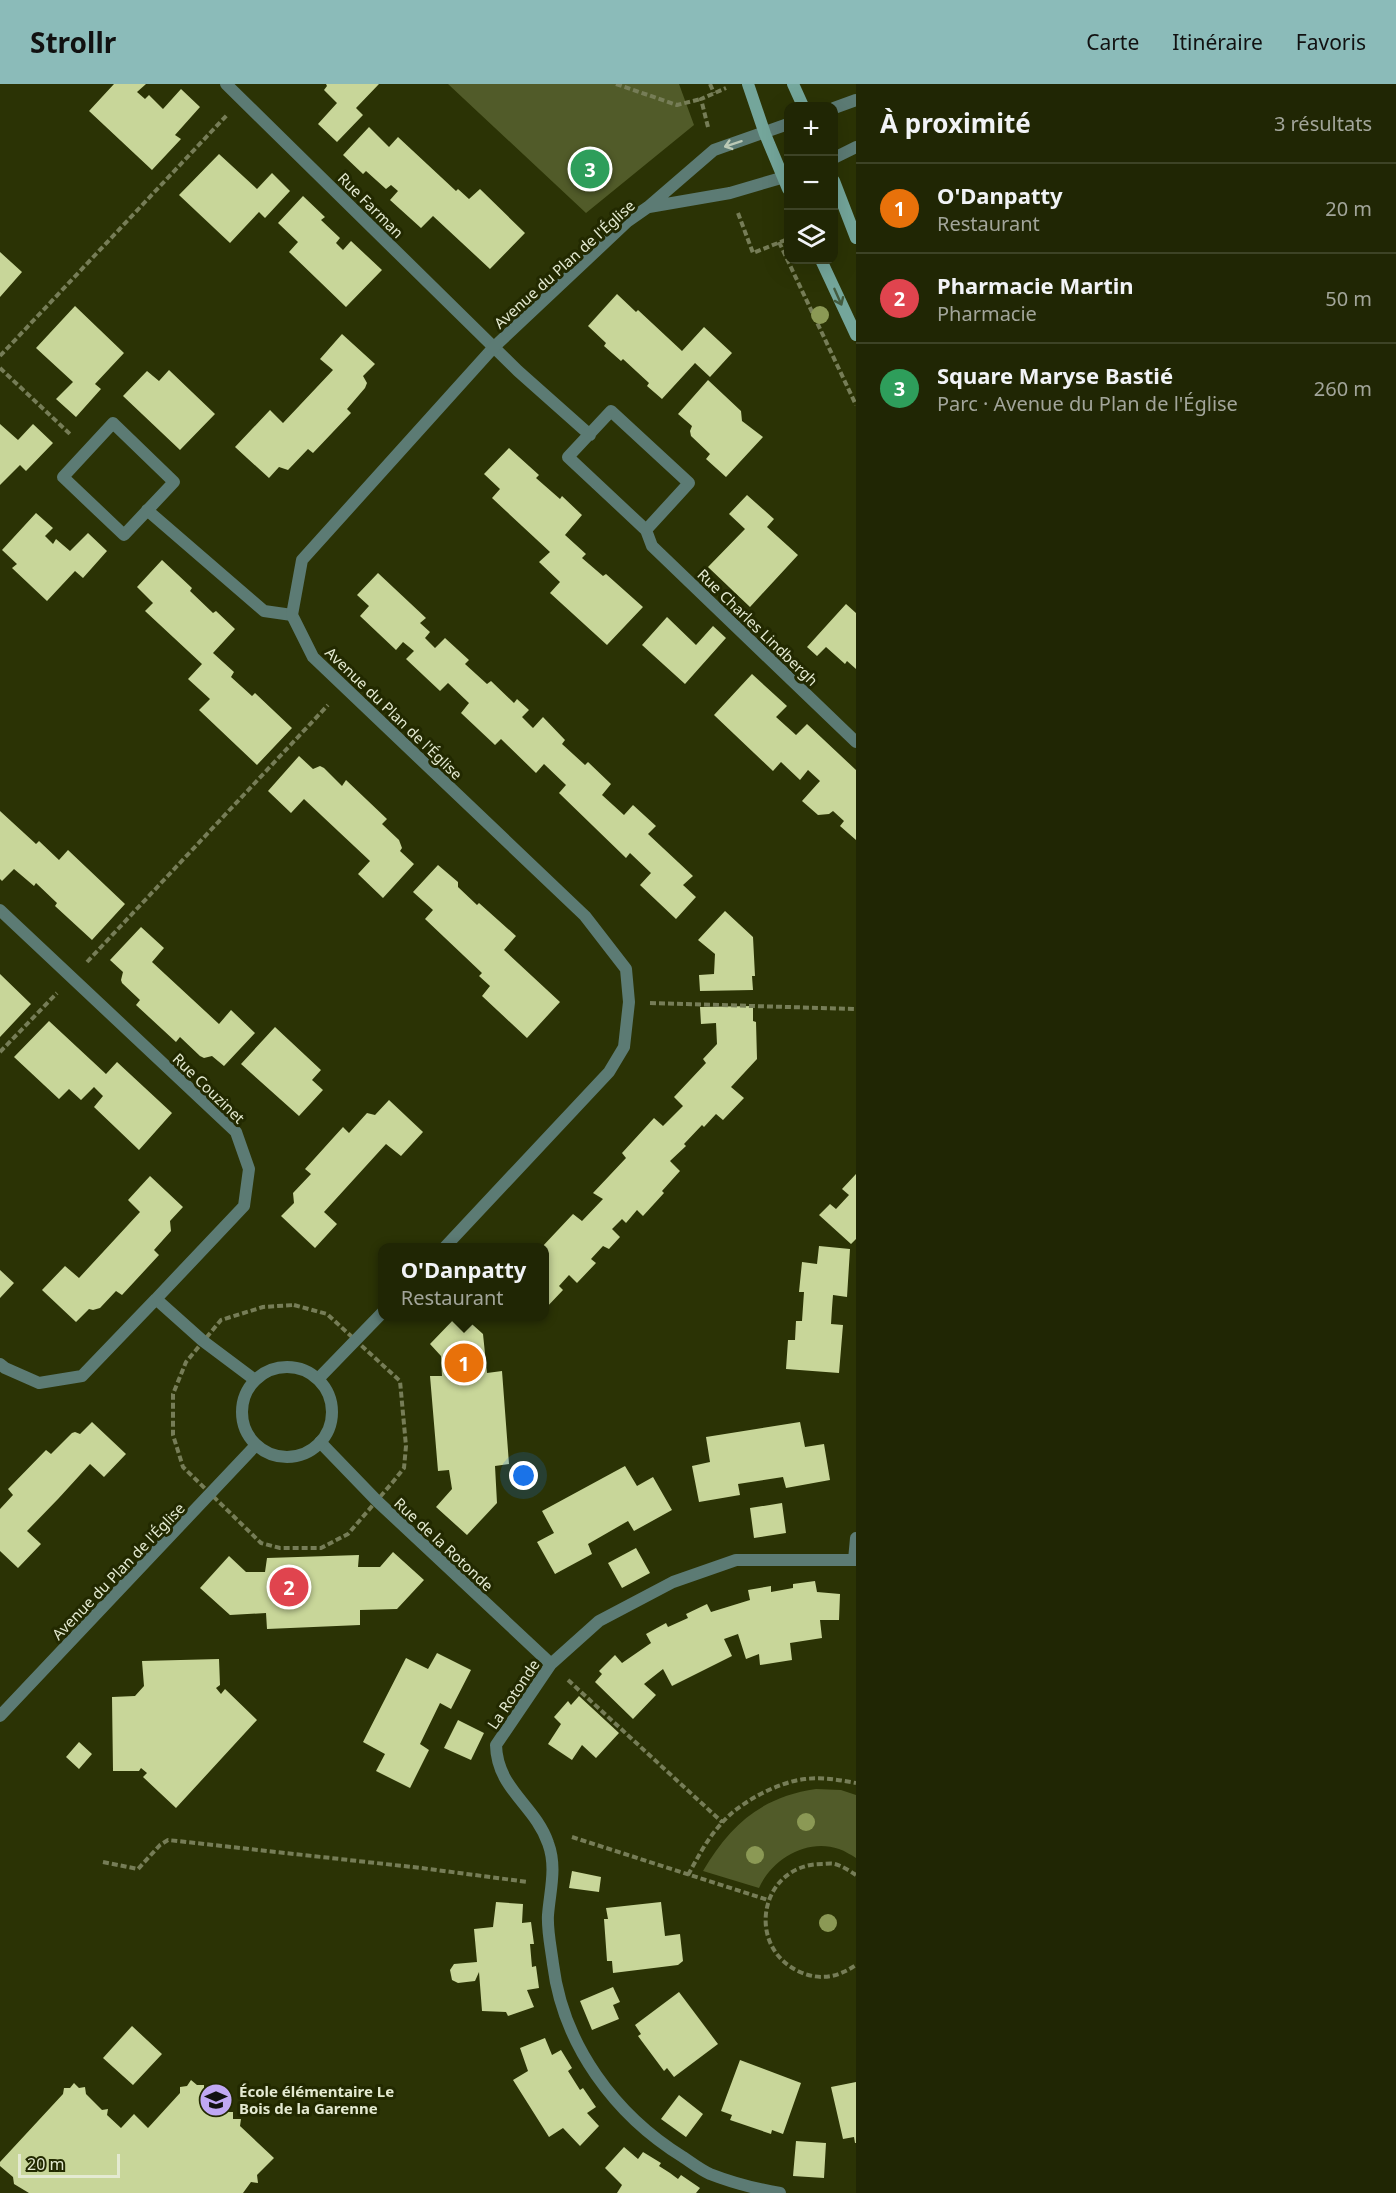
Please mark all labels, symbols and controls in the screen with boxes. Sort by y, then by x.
text: Strollr [30,23,116,61]
text: Carte [1086,28,1139,56]
text: Itinéraire [1172,28,1263,56]
text: Favoris [1296,28,1366,56]
map controls [784,102,838,264]
button: + [784,102,838,156]
text: À proximité [880,105,1031,141]
text: 3 résultats [1274,110,1372,137]
one-way arrow [724,139,743,150]
pin: 3 [570,146,610,191]
button: − [784,156,838,210]
street label: Rue Farman [334,168,408,242]
text: O'Danpatty [937,180,1063,210]
street label: Avenue du Plan de l'Église [489,195,639,333]
text: 1 [894,195,905,222]
text: 20 m [1325,195,1372,222]
button: layers [784,210,838,264]
text: Restaurant [937,210,1040,237]
text: Pharmacie Martin [937,270,1134,300]
text: 2 [894,285,905,312]
text: 50 m [1325,285,1372,312]
one-way arrow [833,288,845,306]
text: Pharmacie [937,300,1037,327]
text: Square Maryse Bastié [937,360,1173,390]
text: 3 [894,375,905,402]
text: 260 m [1314,375,1372,402]
text: Parc · Avenue du Plan de l'Église [937,390,1238,417]
street label: Rue Charles Lindbergh [693,564,823,690]
street label: Avenue du Plan de l'Église [321,642,467,784]
street label: Rue Couzinet [169,1049,250,1128]
popup [378,1243,549,1321]
text: O'Danpatty [401,1254,526,1284]
text: Restaurant [401,1284,503,1311]
pin: 1 [444,1340,484,1386]
your location [509,1461,538,1490]
street label: Rue de la Rotonde [390,1493,498,1595]
street label: Avenue du Plan de l'Église [47,1498,189,1644]
pin: 2 [270,1564,308,1610]
street label: La Rotonde [482,1655,544,1733]
place label: École élémentaire Le Bois de la Garenne [239,2081,394,2118]
school or university icon: École élémentaire Le Bois de la Garenne [198,2082,234,2118]
scale bar [18,2151,120,2178]
text: 20 m [27,2153,64,2175]

